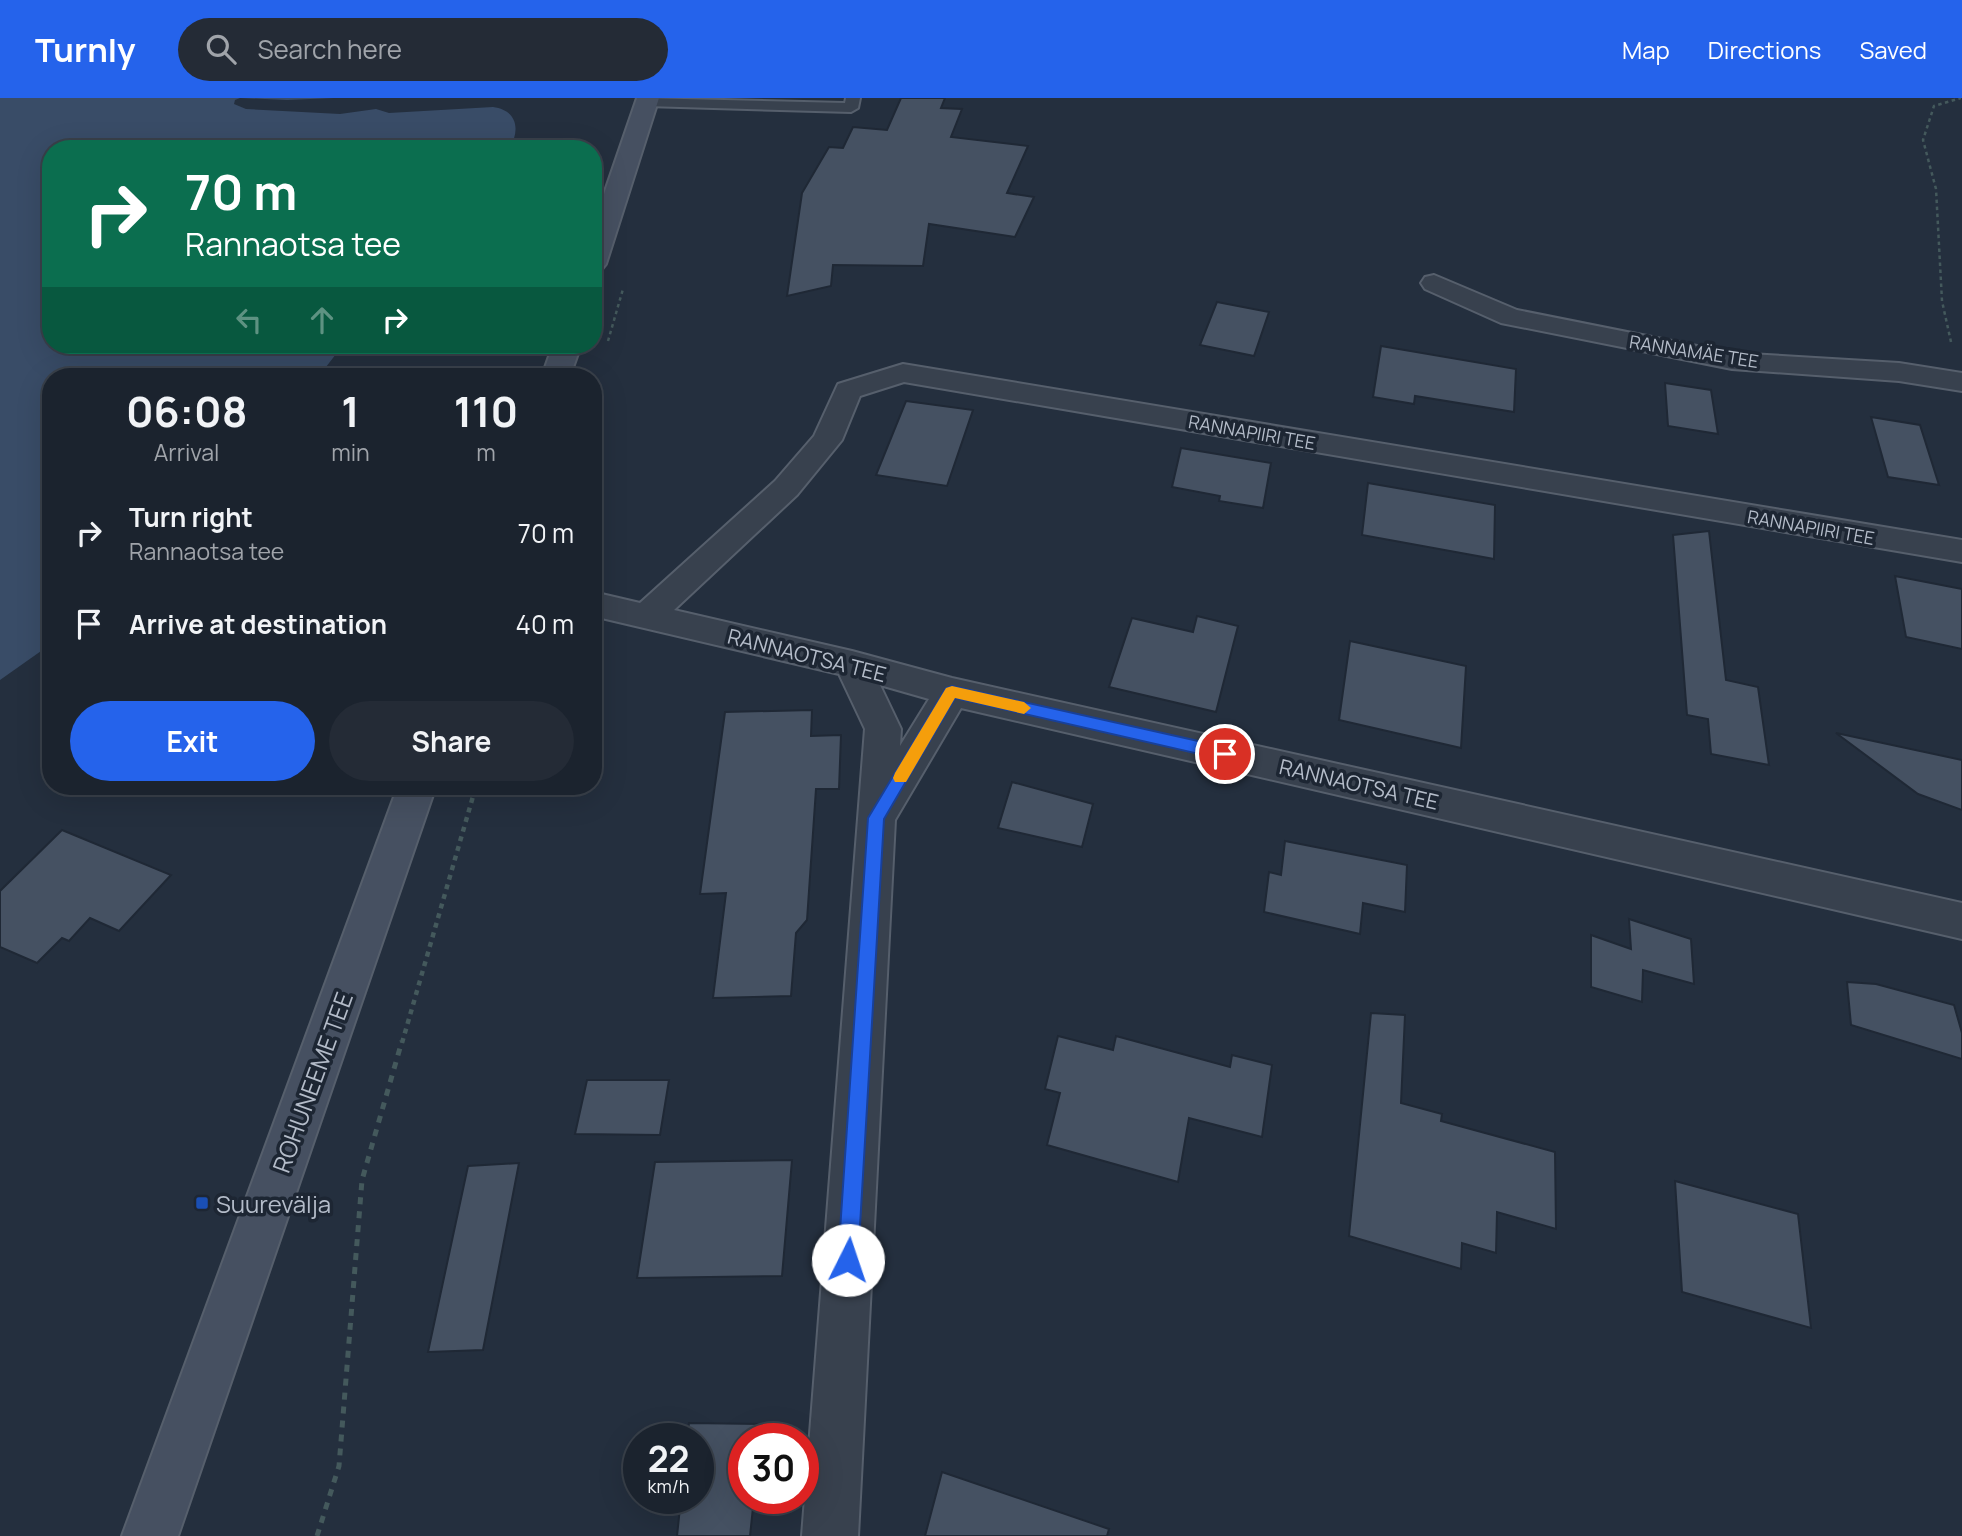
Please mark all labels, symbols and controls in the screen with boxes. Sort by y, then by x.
search box [178,18,668,81]
text: Turnly [35,27,136,72]
icon: search [202,30,240,68]
text: Search here [258,31,402,67]
text: Map [1622,33,1670,66]
text: Directions [1708,33,1821,66]
text: Saved [1859,33,1927,66]
text: 70 m [185,158,297,225]
icon: right [70,168,161,259]
text: Rannaotsa tee [185,222,401,266]
icon: left [230,301,268,339]
icon: ahead [303,301,341,339]
icon: right [376,301,414,339]
street label: RANNAMÄE TEE [1628,329,1760,373]
text: 06:08 [126,382,247,440]
text: 1 [341,382,360,440]
text: 110 [454,382,518,440]
street label: RANNAPIIRI TEE [1187,409,1317,455]
text: Arrival [154,436,219,468]
text: min [331,436,370,468]
text: m [476,436,496,468]
text: Turn right [129,499,253,535]
street label: RANNAPIIRI TEE [1746,504,1876,550]
icon: right [70,514,108,552]
text: 70 m [518,515,574,551]
text: Rannaotsa tee [129,535,284,567]
icon: arrive [70,605,108,643]
text: Arrive at destination [129,606,387,642]
text: 40 m [516,606,574,642]
street label: RANNAOTSA TEE [725,622,889,688]
button: Exit [70,701,315,781]
button: Share [329,701,574,781]
pin [1195,724,1255,784]
icon: arrive [1206,735,1244,773]
street label: RANNAOTSA TEE [1277,752,1441,816]
street label: ROHUNEEME TEE [264,987,360,1177]
place label: Suurevälja [216,1187,331,1220]
marker: Suurevälja [194,1195,210,1211]
position arrow [811,1223,885,1297]
speed limit sign: 30 [728,1423,819,1514]
text: 22 [648,1435,689,1483]
text: km/h [648,1474,689,1498]

